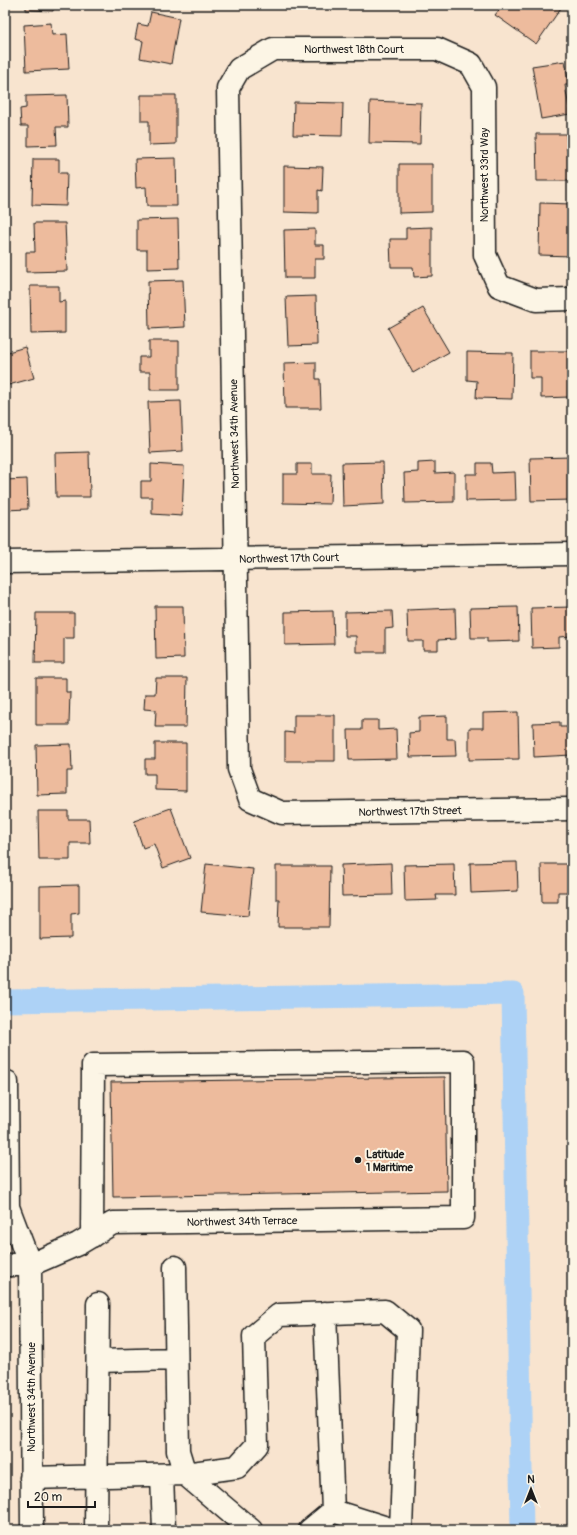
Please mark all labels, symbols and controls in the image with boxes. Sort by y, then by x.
street label: Northwest 18th Court [304,43,404,56]
street label: Northwest 33rd Way [478,127,491,222]
street label: Northwest 34th Avenue [227,378,242,489]
street label: Northwest 17th Court [239,551,340,566]
street label: Northwest 17th Street [358,804,462,819]
place label: Latitude 1 Maritime [366,1148,414,1174]
marker: Latitude 1 Maritime [353,1155,363,1165]
street label: Northwest 34th Terrace [187,1214,298,1229]
street label: Northwest 34th Avenue [25,1342,38,1452]
north arrow [511,1469,551,1509]
text: N [527,1473,535,1486]
scale bar [28,1483,95,1509]
text: 20 m [34,1490,63,1505]

